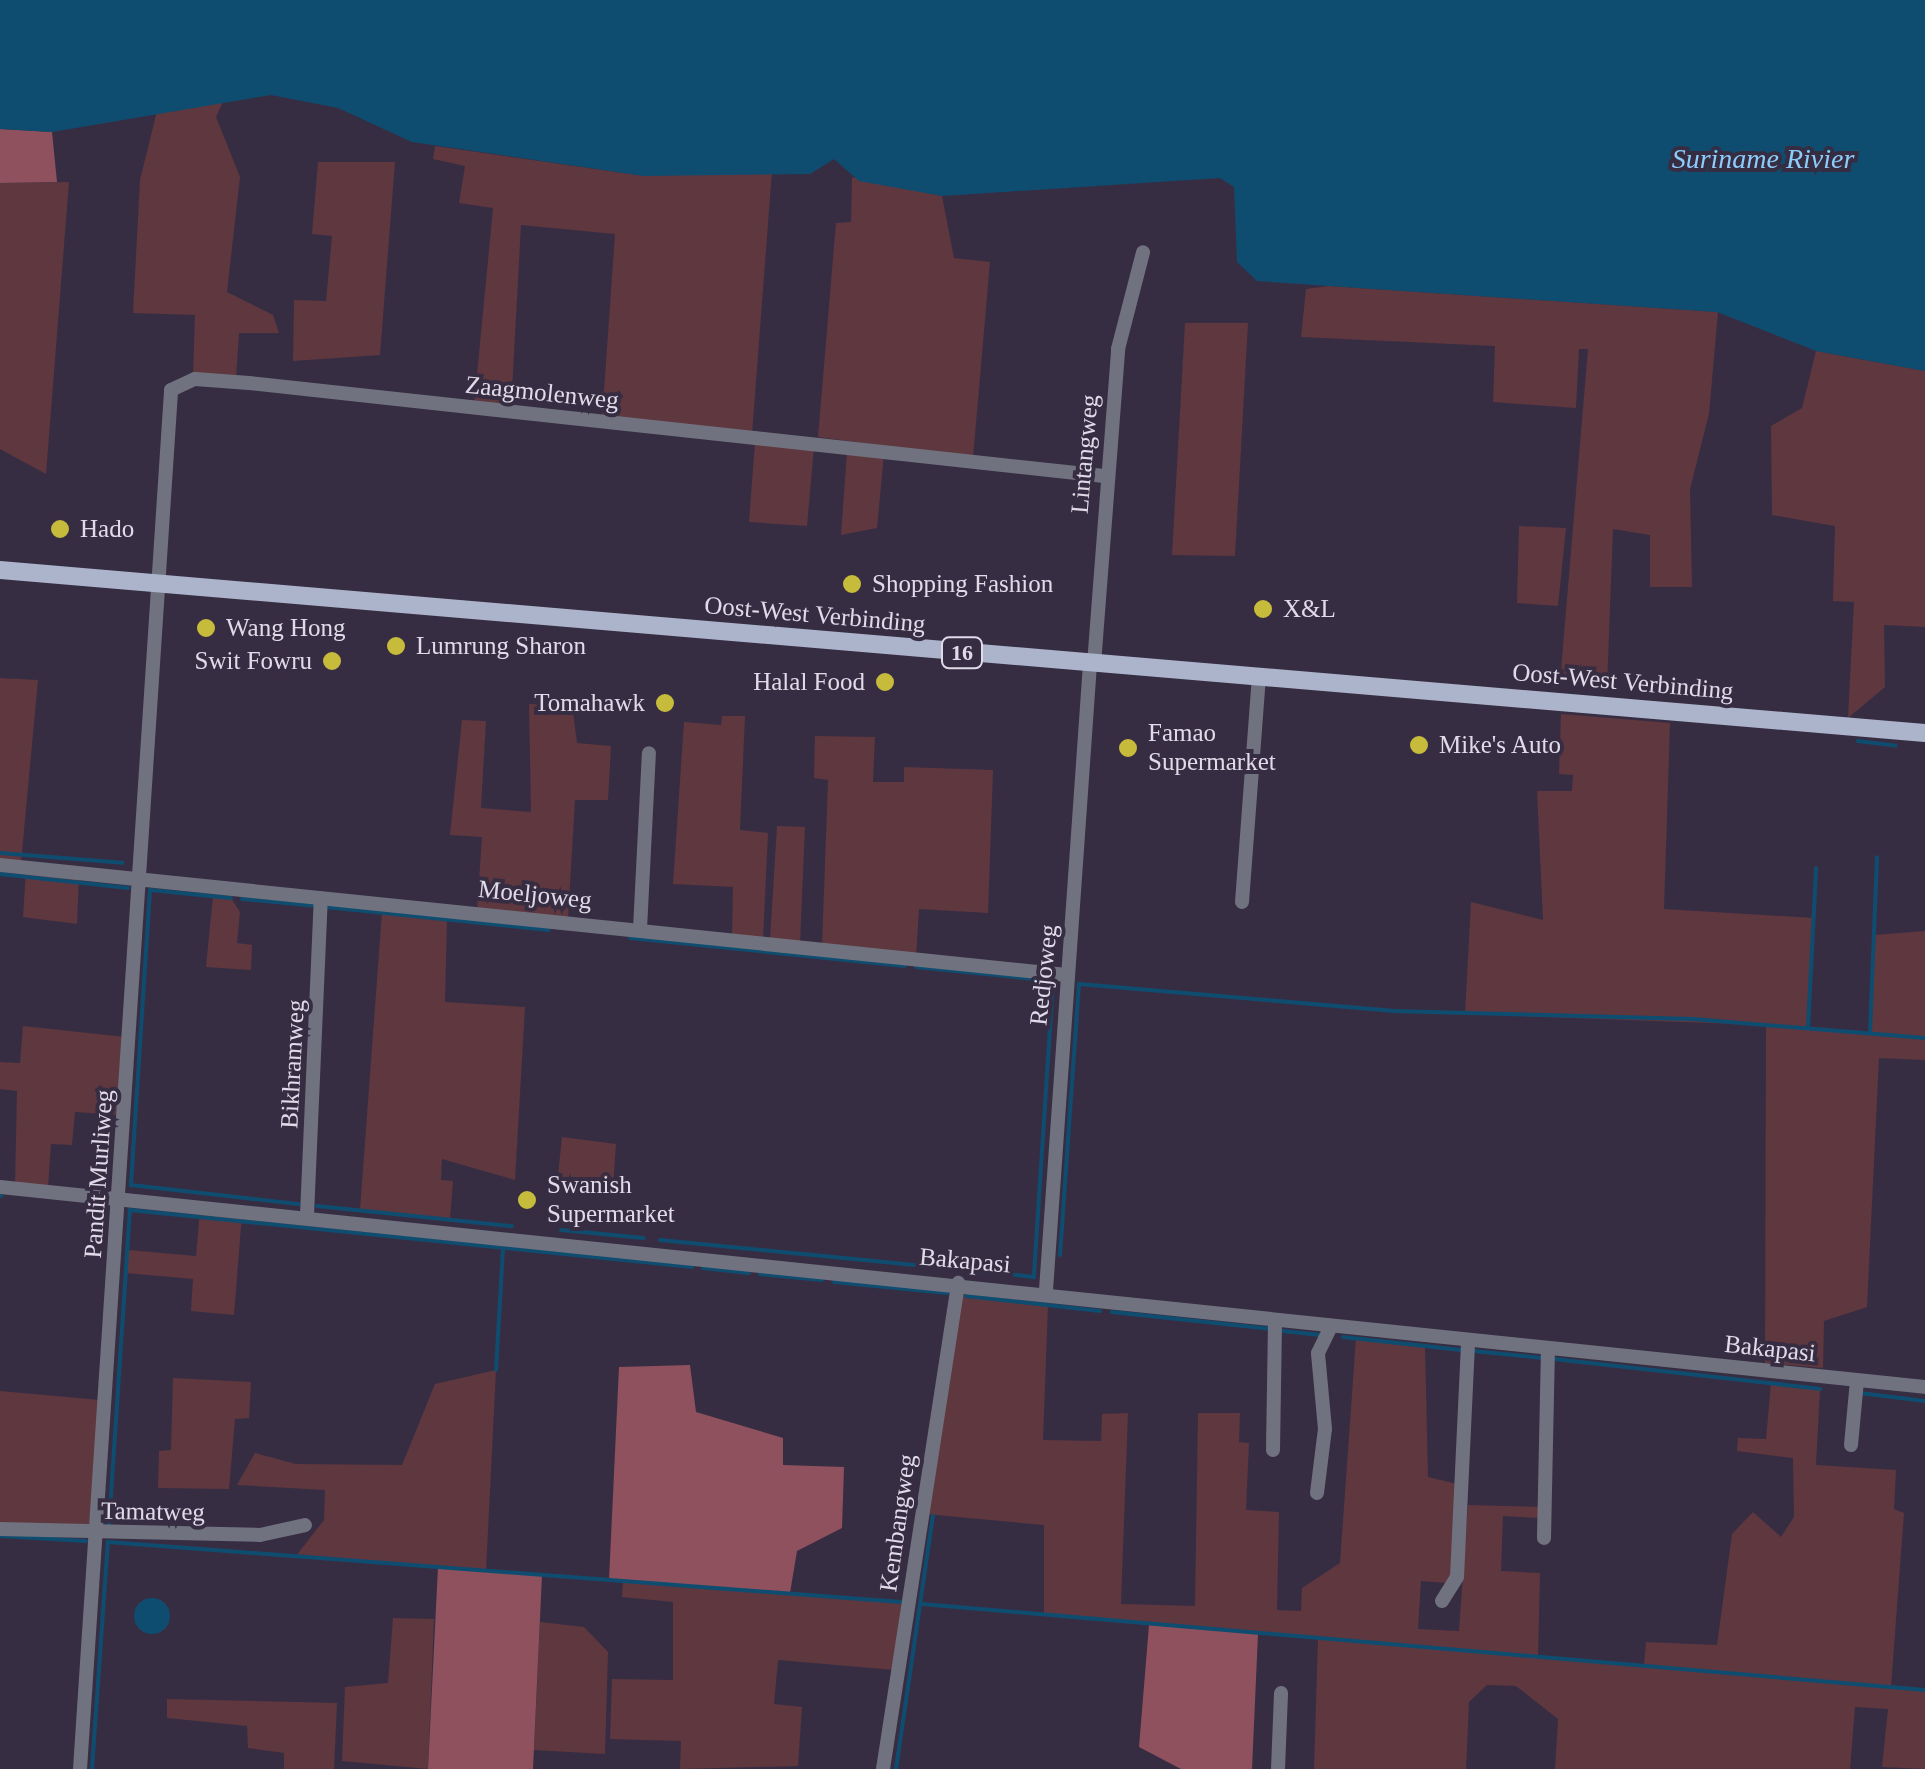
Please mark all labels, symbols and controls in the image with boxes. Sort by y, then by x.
water label: Suriname Rivier [1672,142,1854,176]
street label: Zaagmolenweg [464,370,620,416]
street label: Lintangweg [1065,393,1105,515]
place label: Hado [80,514,134,544]
marker: Hado [49,518,71,540]
place label: Shopping Fashion [872,569,1053,599]
marker: Shopping Fashion [841,573,863,595]
street label: Oost-West Verbinding [703,590,927,640]
place label: X&L [1283,594,1336,624]
marker: X&L [1252,598,1274,620]
place label: Wang Hong [226,613,345,643]
marker: Wang Hong [195,617,217,639]
place label: Lumrung Sharon [416,631,586,661]
marker: Lumrung Sharon [385,635,407,657]
road number: 16 [940,636,984,670]
place label: Swit Fowru [195,646,312,676]
marker: Swit Fowru [321,650,343,672]
street label: Oost-West Verbinding [1511,657,1735,707]
place label: Halal Food [753,667,865,697]
marker: Halal Food [874,671,896,693]
place label: Tomahawk [534,688,645,718]
marker: Tomahawk [654,692,676,714]
place label: Famao Supermarket [1148,719,1276,778]
place label: Mike's Auto [1439,730,1562,760]
marker: Mike's Auto [1408,734,1430,756]
marker: Famao Supermarket [1117,737,1139,759]
street label: Moeljoweg [477,874,593,916]
street label: Redjoweg [1024,923,1064,1027]
street label: Bikhramweg [275,999,311,1129]
street label: Pandit Murliweg [78,1089,120,1259]
place label: Swanish Supermarket [547,1171,675,1230]
marker: Swanish Supermarket [516,1189,538,1211]
street label: Bakapasi [918,1242,1012,1280]
street label: Bakapasi [1723,1329,1817,1369]
street label: Kembangweg [873,1452,923,1594]
street label: Tamatweg [101,1496,205,1528]

